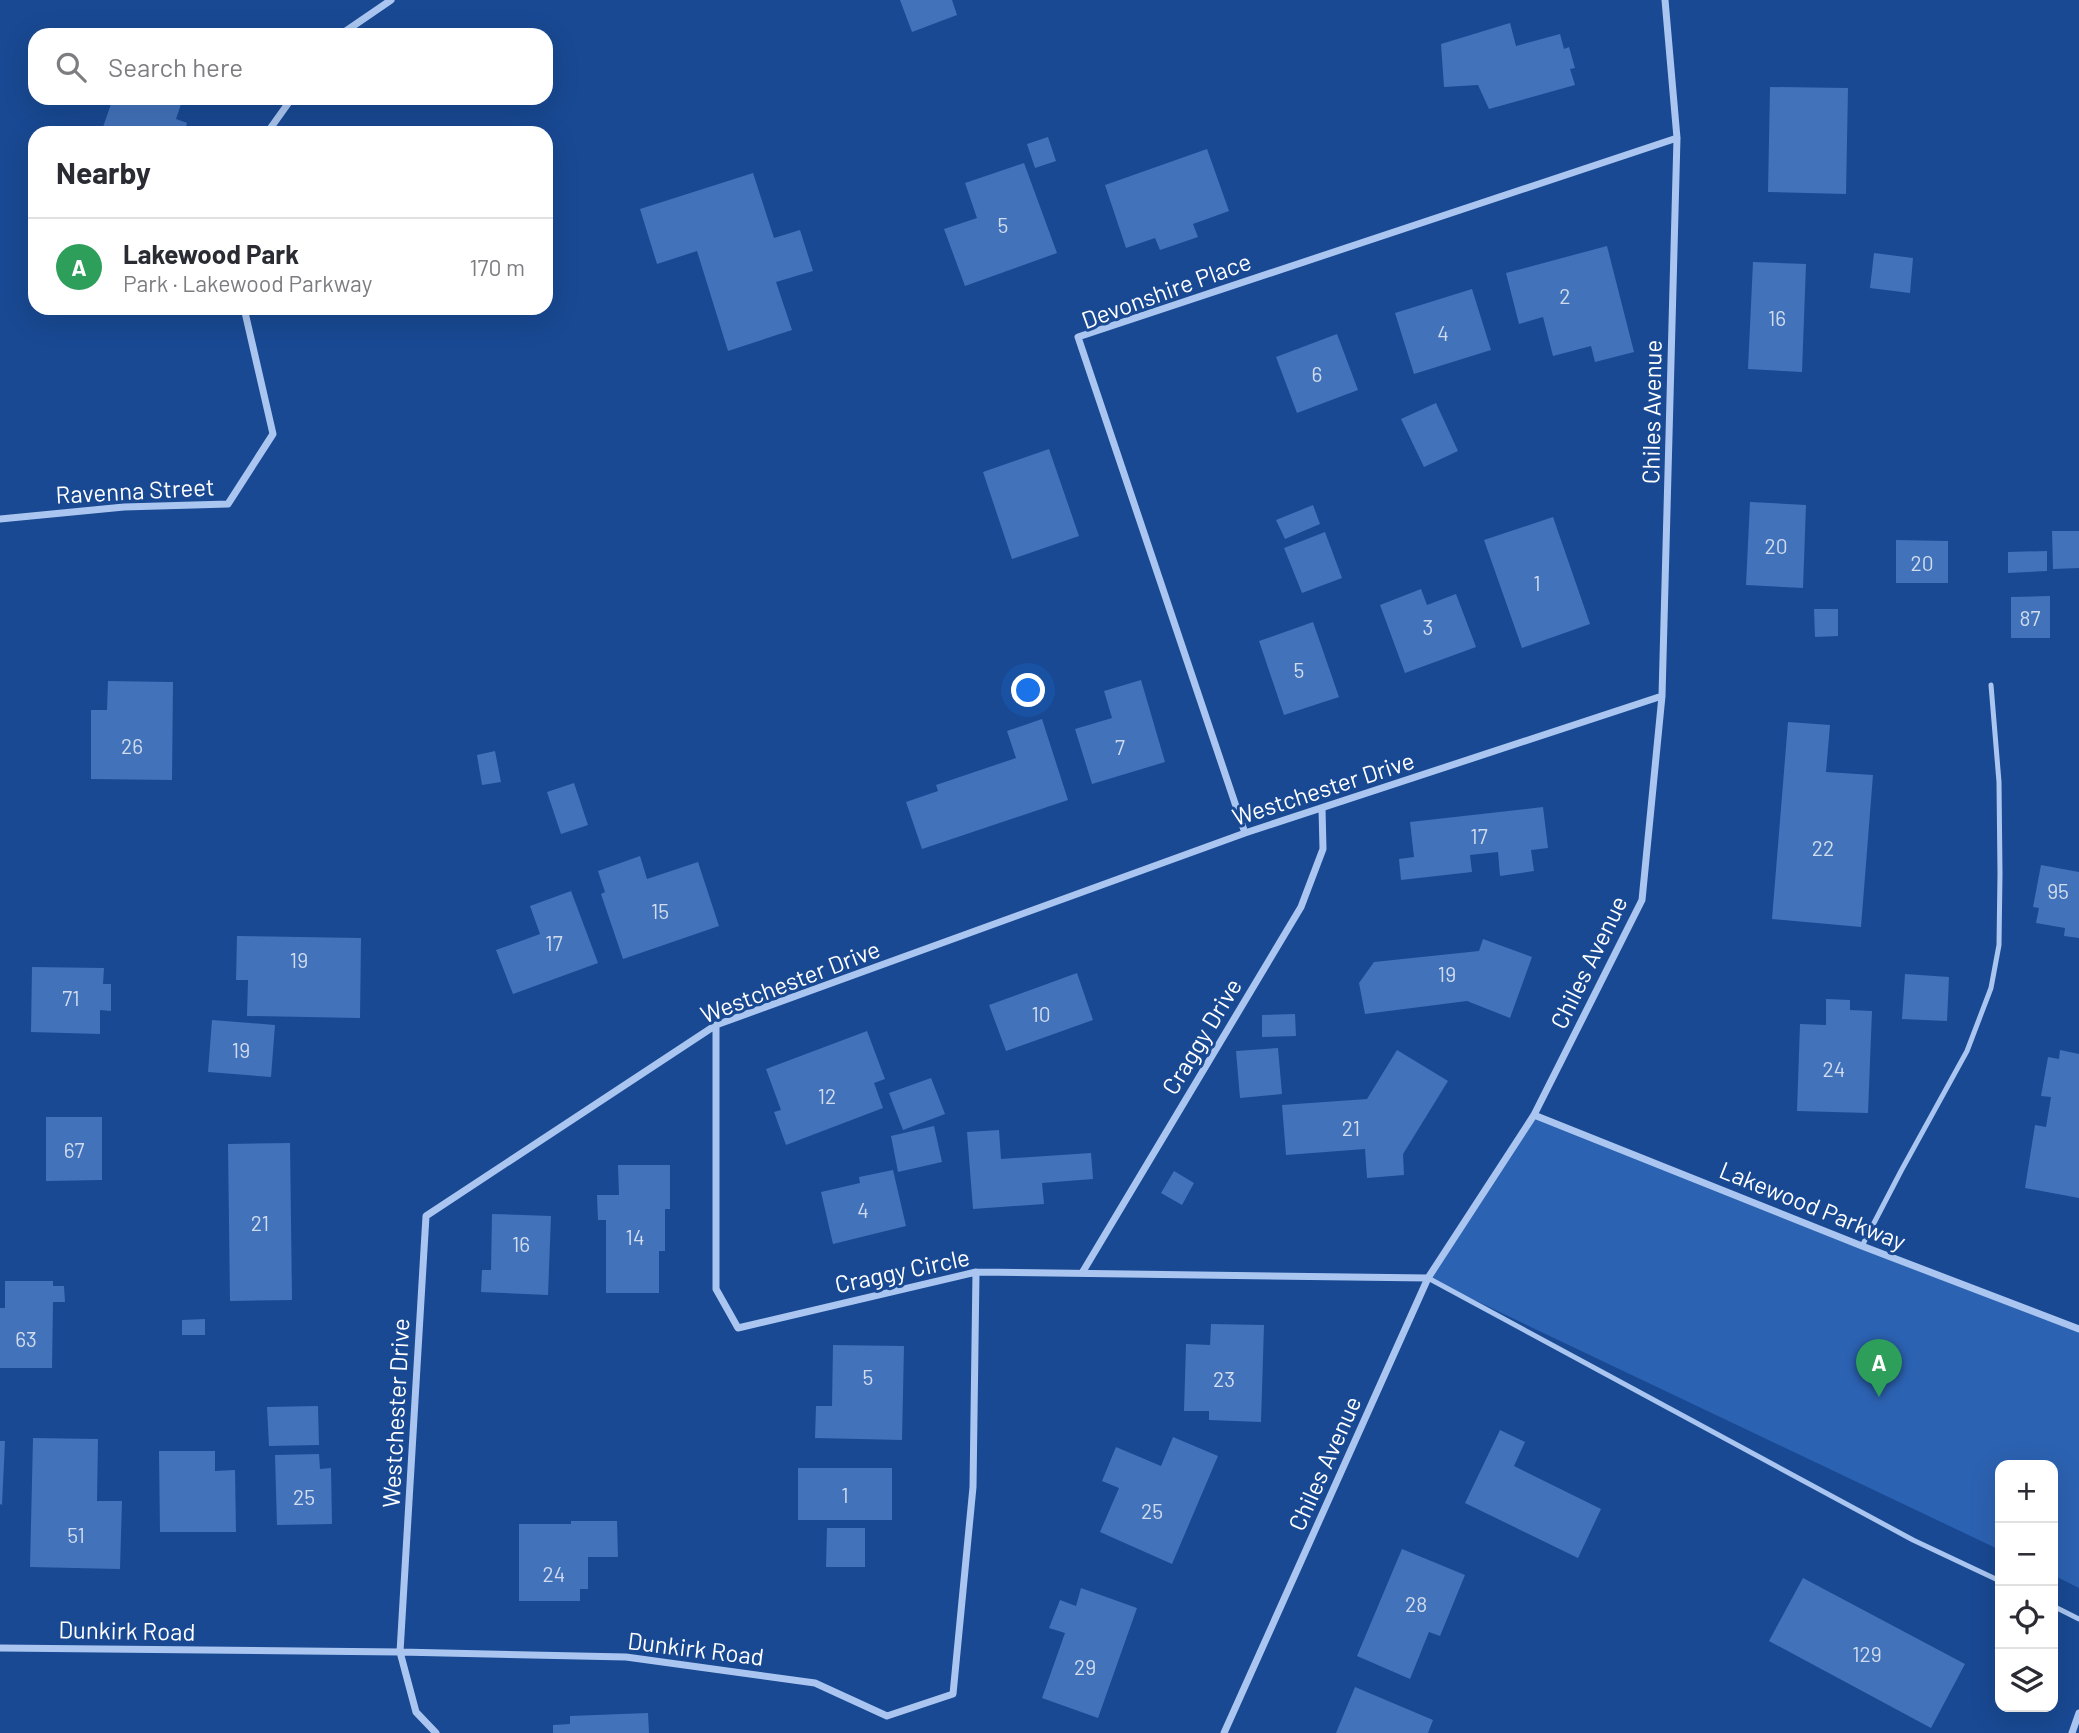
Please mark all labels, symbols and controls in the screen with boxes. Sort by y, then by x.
search box [28,28,553,105]
icon: search [52,48,90,86]
text: Search here [108,51,243,82]
text: Nearby [56,154,151,190]
house number: 5 [998,212,1008,237]
text: Lakewood Park [123,238,299,269]
street label: Devonshire Place [1077,246,1255,334]
text: A [71,253,87,281]
text: 170 m [469,253,525,281]
text: Park · Lakewood Parkway [123,269,372,297]
house number: 2 [1559,283,1571,308]
house number: 16 [1768,305,1786,330]
house number: 4 [1437,320,1449,345]
street label: Chiles Avenue [1635,340,1667,484]
house number: 6 [1312,361,1322,386]
street label: Ravenna Street [55,471,215,509]
house number: 20 [1764,533,1788,558]
house number: 20 [1910,550,1934,575]
house number: 1 [1533,570,1541,595]
house number: 87 [2020,605,2041,630]
house number: 3 [1423,614,1433,639]
house number: 5 [1294,657,1304,682]
your location [1011,673,1045,707]
house number: 26 [121,733,143,758]
house number: 7 [1115,734,1125,759]
street label: Westchester Drive [1228,745,1418,831]
house number: 17 [1470,823,1488,848]
house number: 22 [1812,835,1834,860]
house number: 95 [2047,878,2069,903]
street label: Chiles Avenue [1543,891,1633,1033]
house number: 15 [651,898,669,923]
house number: 17 [545,930,563,955]
street label: Westchester Drive [696,933,884,1029]
house number: 19 [290,947,308,972]
house number: 19 [1438,961,1456,986]
street label: Craggy Drive [1155,973,1247,1099]
house number: 71 [62,985,80,1010]
house number: 10 [1031,1001,1051,1026]
house number: 19 [232,1037,250,1062]
house number: 24 [1823,1056,1845,1081]
house number: 12 [818,1083,836,1108]
house number: 21 [1342,1115,1360,1140]
house number: 67 [64,1137,84,1162]
street label: Lakewood Parkway [1716,1154,1910,1256]
house number: 4 [857,1197,869,1222]
house number: 21 [251,1210,269,1235]
house number: 14 [626,1224,644,1249]
house number: 16 [512,1231,530,1256]
street label: Craggy Circle [832,1242,972,1298]
street label: Westchester Drive [376,1317,414,1509]
house number: 63 [15,1326,37,1351]
pin: A [1856,1339,1902,1397]
house number: 5 [863,1364,873,1389]
house number: 23 [1213,1366,1235,1391]
street label: Chiles Avenue [1281,1391,1367,1535]
map controls [1995,1460,2058,1712]
button: + [1995,1460,2058,1523]
house number: 1 [841,1482,849,1507]
house number: 25 [293,1484,315,1509]
house number: 25 [1141,1498,1163,1523]
house number: 51 [67,1522,85,1547]
button: − [1995,1523,2058,1586]
house number: 24 [543,1561,565,1586]
button: locate [1995,1586,2058,1649]
house number: 28 [1405,1591,1427,1616]
street label: Dunkirk Road [58,1614,196,1646]
street label: Dunkirk Road [626,1625,766,1671]
house number: 129 [1852,1641,1882,1666]
button: layers [1995,1649,2058,1712]
house number: 29 [1074,1654,1096,1679]

